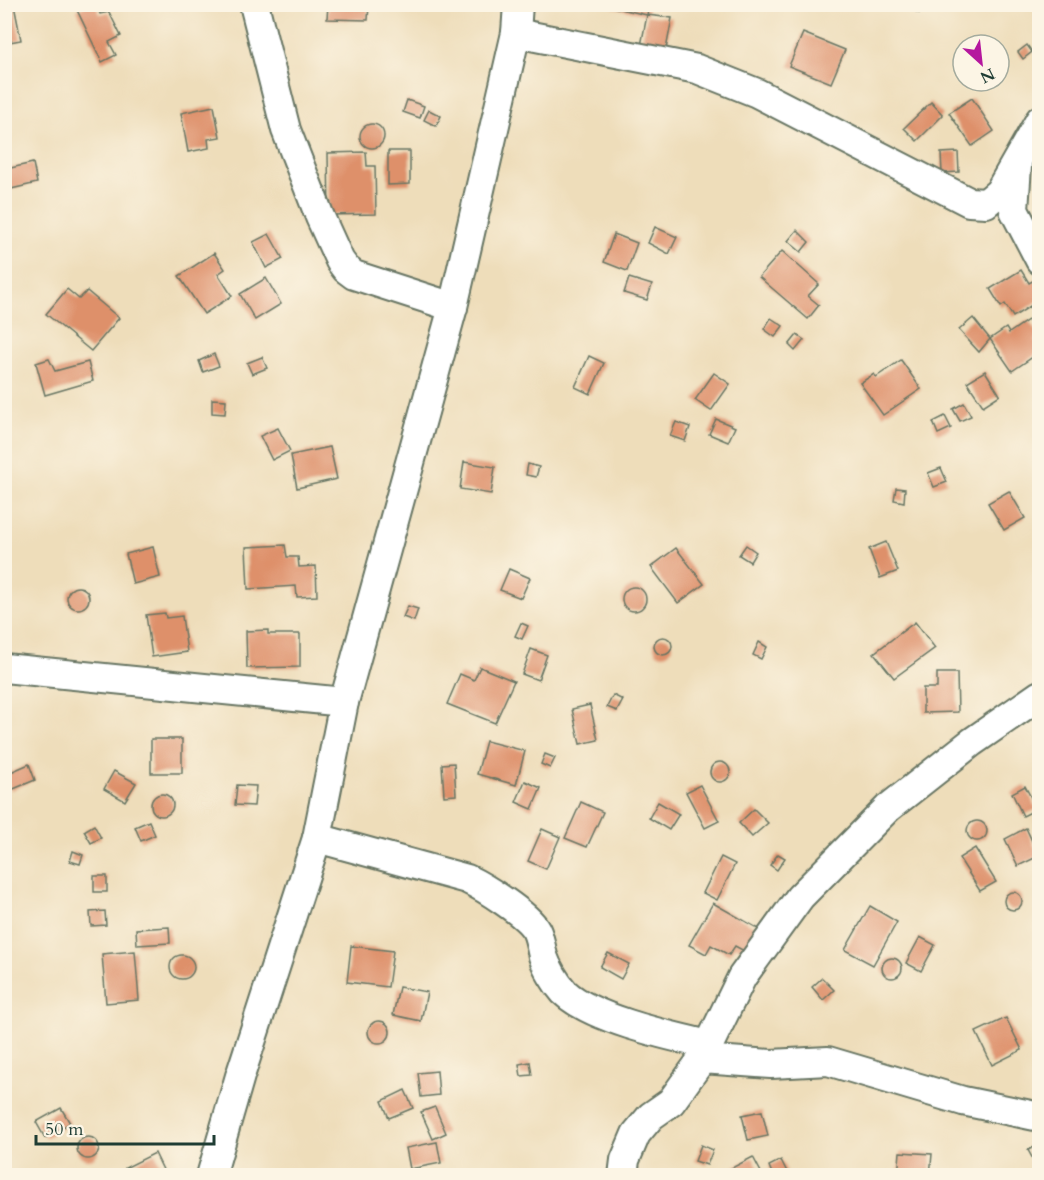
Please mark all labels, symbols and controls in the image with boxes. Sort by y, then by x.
north arrow [951,33,1011,93]
text: N [976,63,999,88]
scale bar [36,1108,214,1146]
text: 50 m [45,1117,84,1142]

